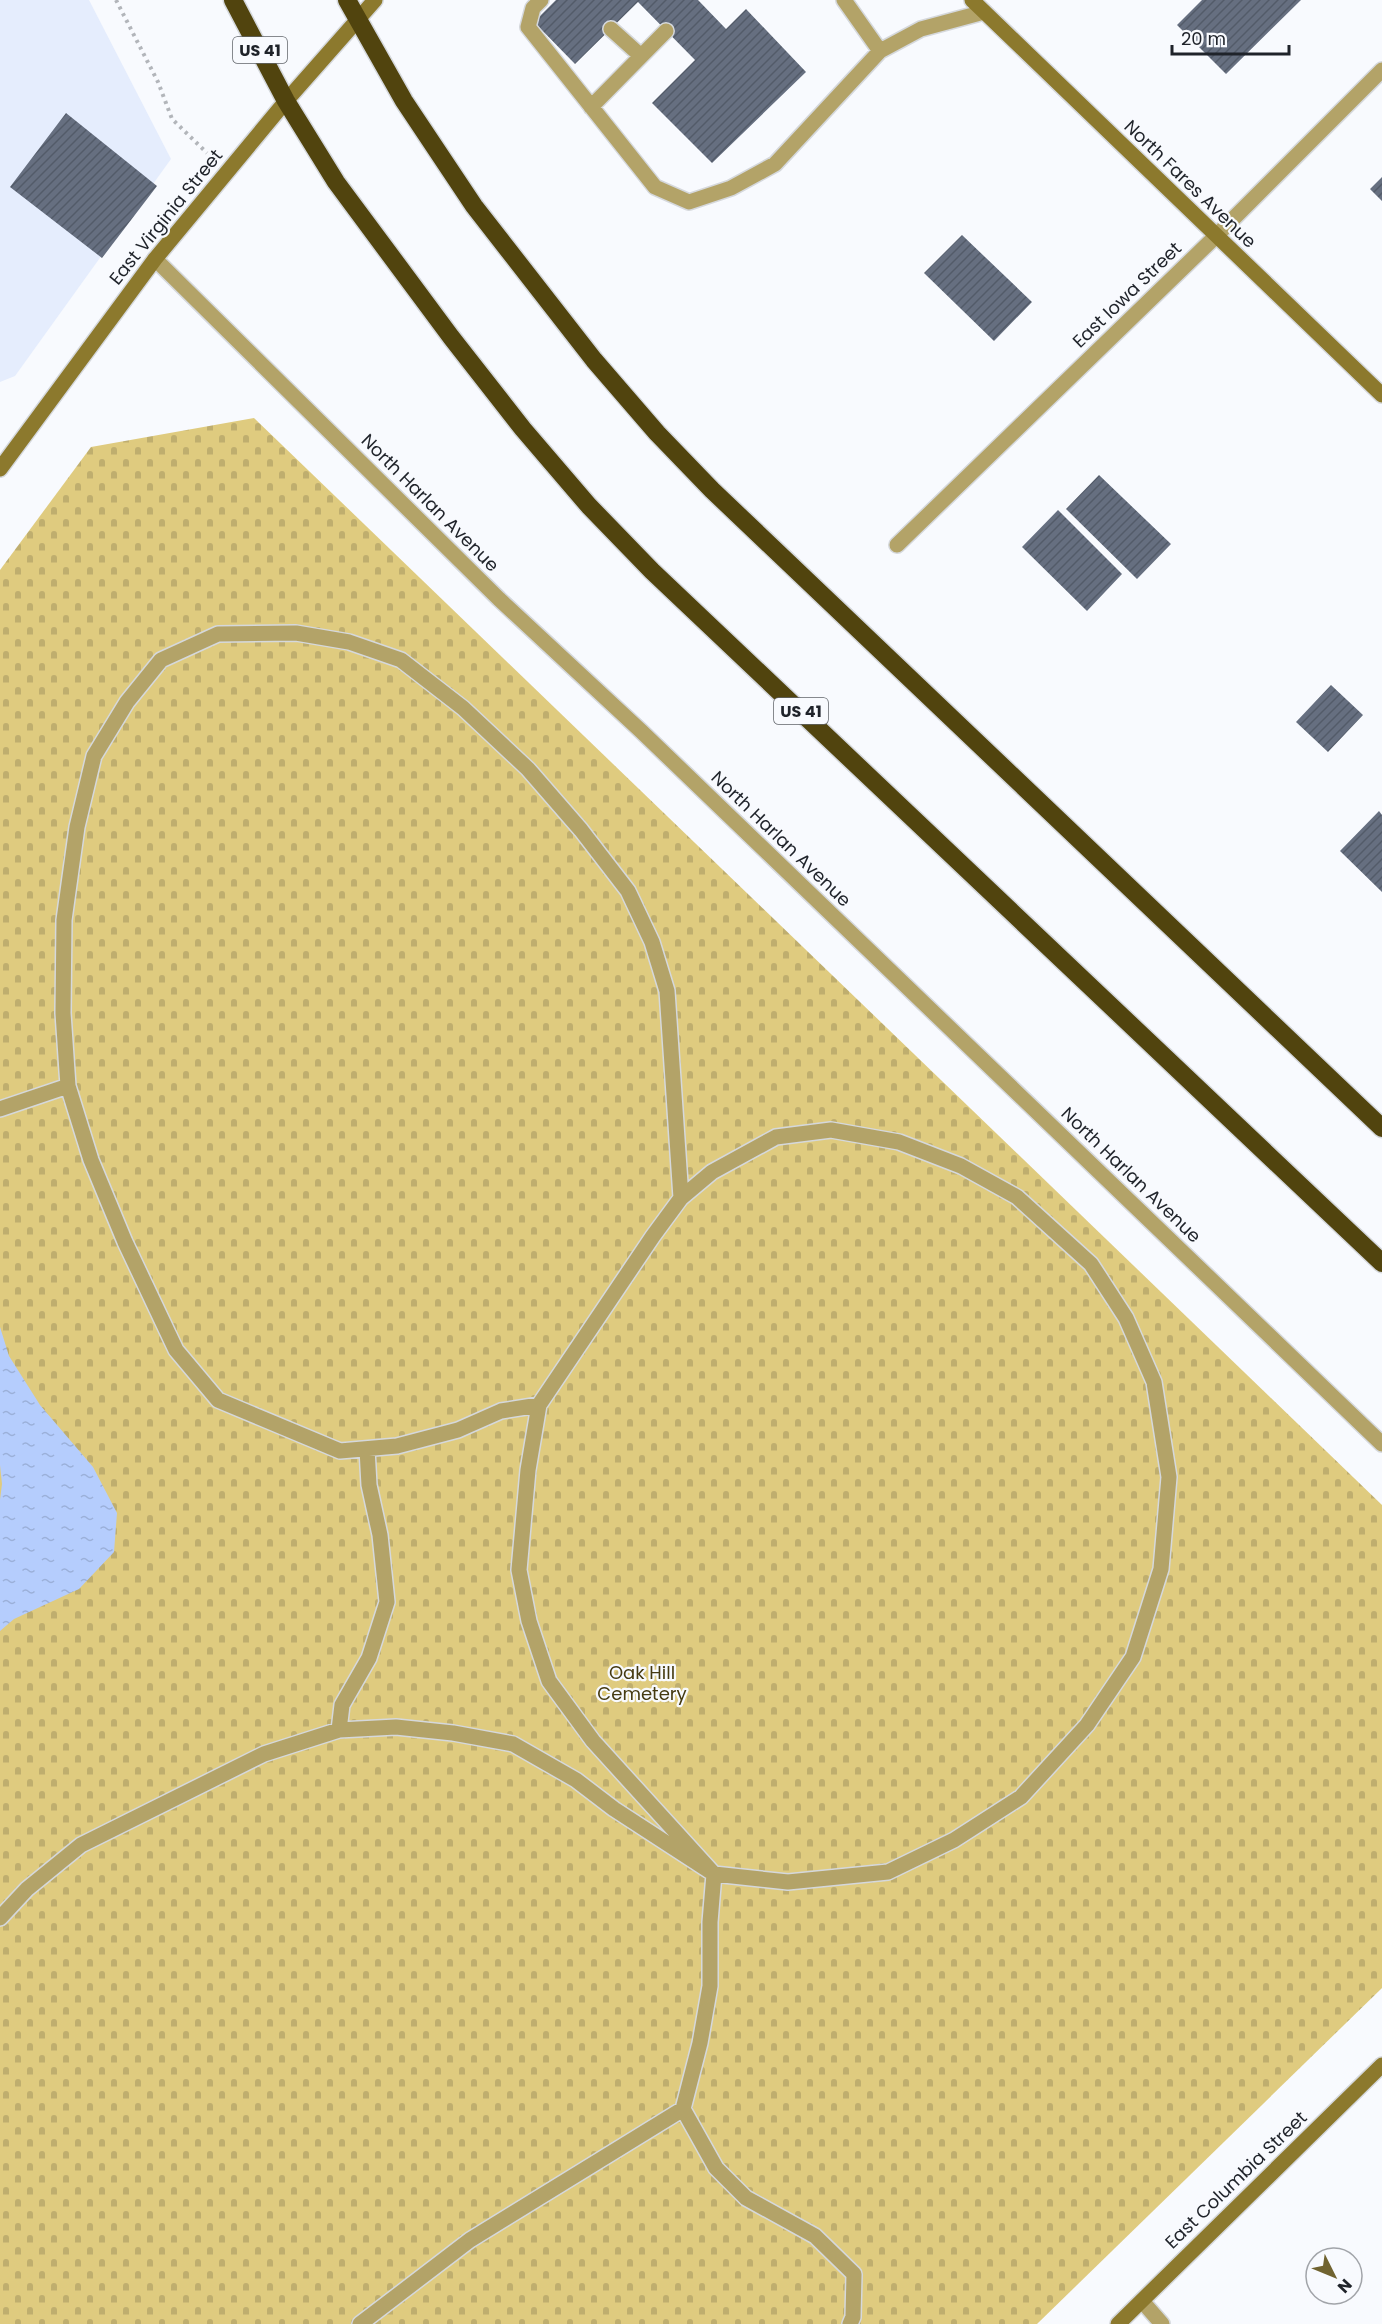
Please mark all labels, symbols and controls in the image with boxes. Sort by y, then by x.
scale bar [1172,18,1289,56]
text: 20 m [1181,26,1226,51]
road number: US 41 [233,37,287,63]
street label: North Fares Avenue [1119,114,1262,253]
street label: East Virginia Street [103,144,228,290]
street label: East Iowa Street [1067,236,1187,353]
street label: North Harlan Avenue [356,428,505,577]
road number: US 41 [774,698,828,724]
street label: North Harlan Avenue [706,765,857,912]
street label: North Harlan Avenue [1056,1101,1207,1248]
park label: Oak Hill Cemetery [597,1660,687,1706]
street label: East Columbia Street [1159,2105,1312,2254]
north arrow [1304,2246,1364,2306]
text: N [1332,2274,1357,2298]

